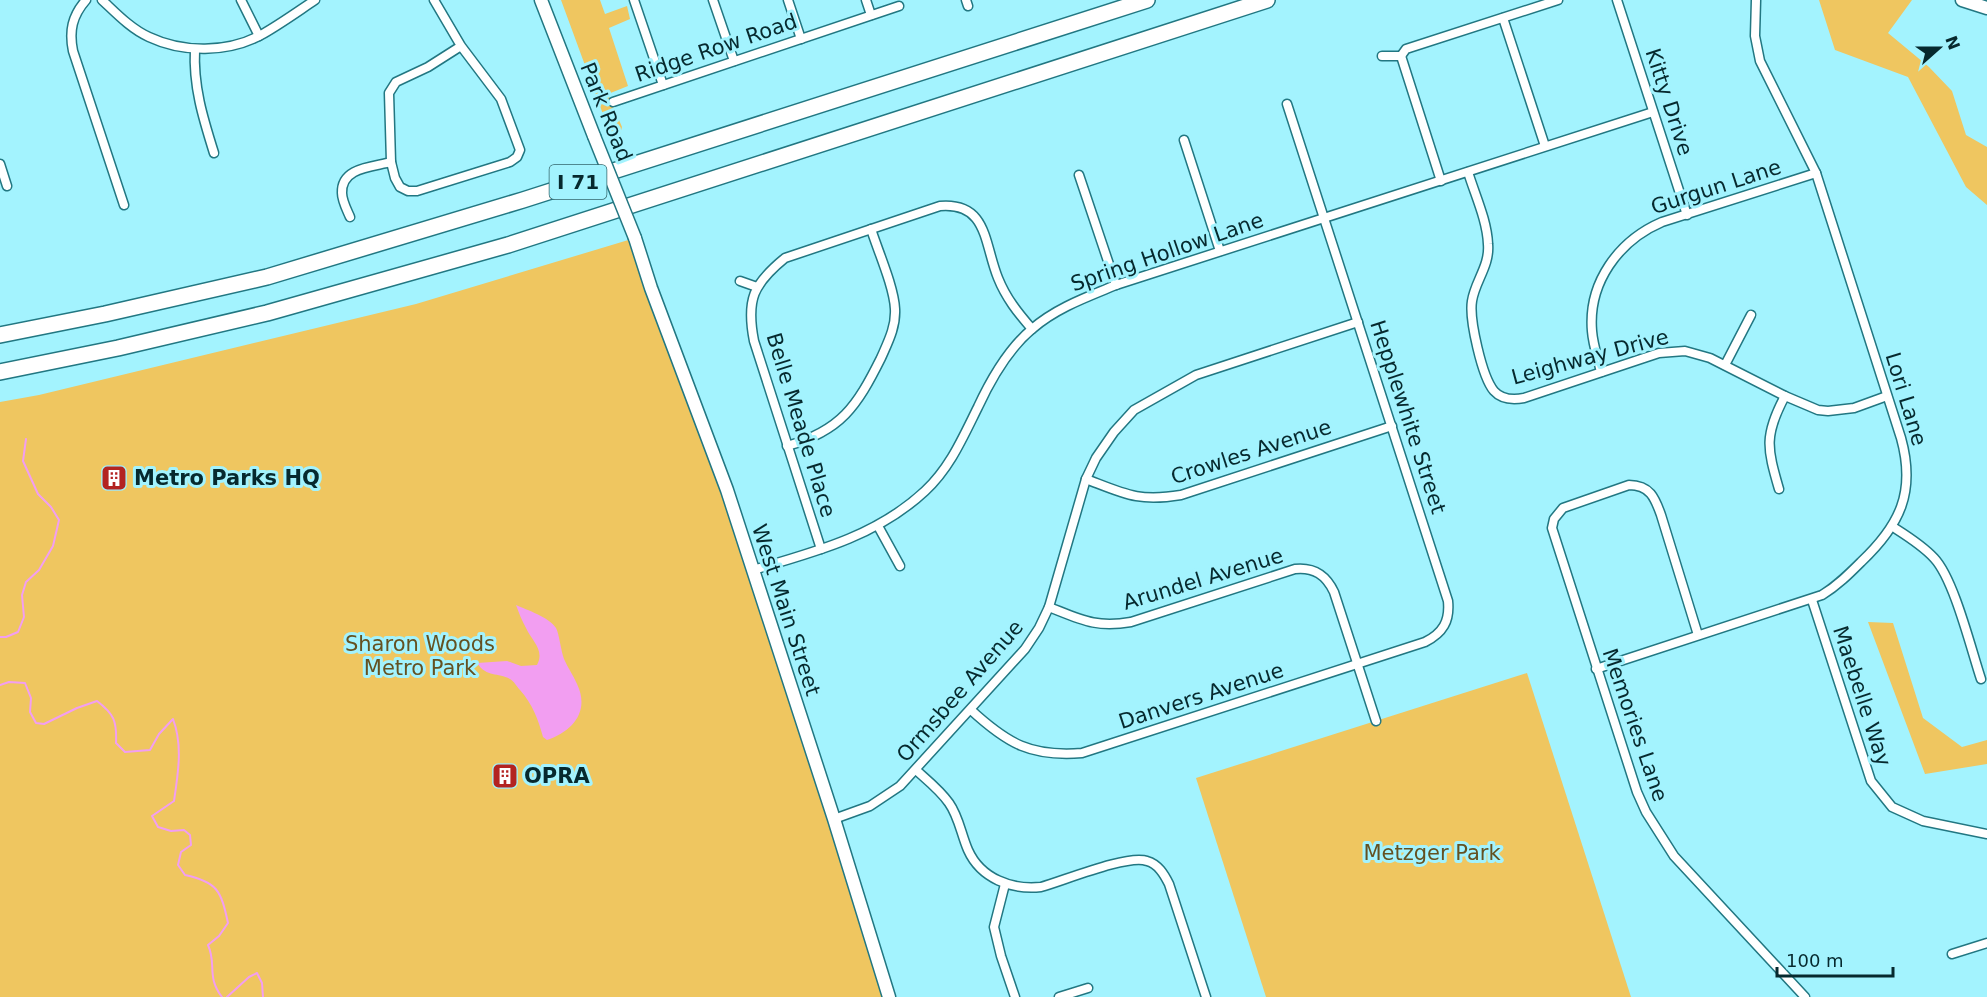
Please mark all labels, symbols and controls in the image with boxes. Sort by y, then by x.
street label: Ridge Row Road [632,9,800,87]
north arrow [1909,18,1969,78]
text: N [1941,33,1964,52]
street label: Kitty Drive [1640,45,1698,159]
street label: Park Road [575,59,637,165]
street label: Gurgun Lane [1648,155,1784,219]
road number: I 71 [550,165,606,199]
street label: Spring Hollow Lane [1067,208,1267,296]
street label: Hepplewhite Street [1365,317,1451,517]
street label: Leighway Drive [1509,324,1671,390]
street label: Belle Meade Place [762,330,840,520]
street label: Lori Lane [1880,350,1932,448]
street label: Crowles Avenue [1168,415,1334,489]
building icon: Metro Parks HQ [99,463,129,493]
place label: Metro Parks HQ [134,466,320,490]
street label: West Main Street [747,521,825,699]
street label: Arundel Avenue [1120,543,1286,615]
street label: Ormsbee Avenue [892,615,1028,767]
street label: Maebelle Way [1828,623,1896,769]
park label: Sharon Woods Metro Park [345,632,495,680]
street label: Memories Lane [1598,645,1672,805]
street label: Danvers Avenue [1116,658,1286,734]
building icon: OPRA [490,761,520,791]
place label: OPRA [524,764,590,788]
park label: Metzger Park [1363,841,1501,865]
scale bar [1777,940,1892,978]
text: 100 m [1786,950,1844,971]

